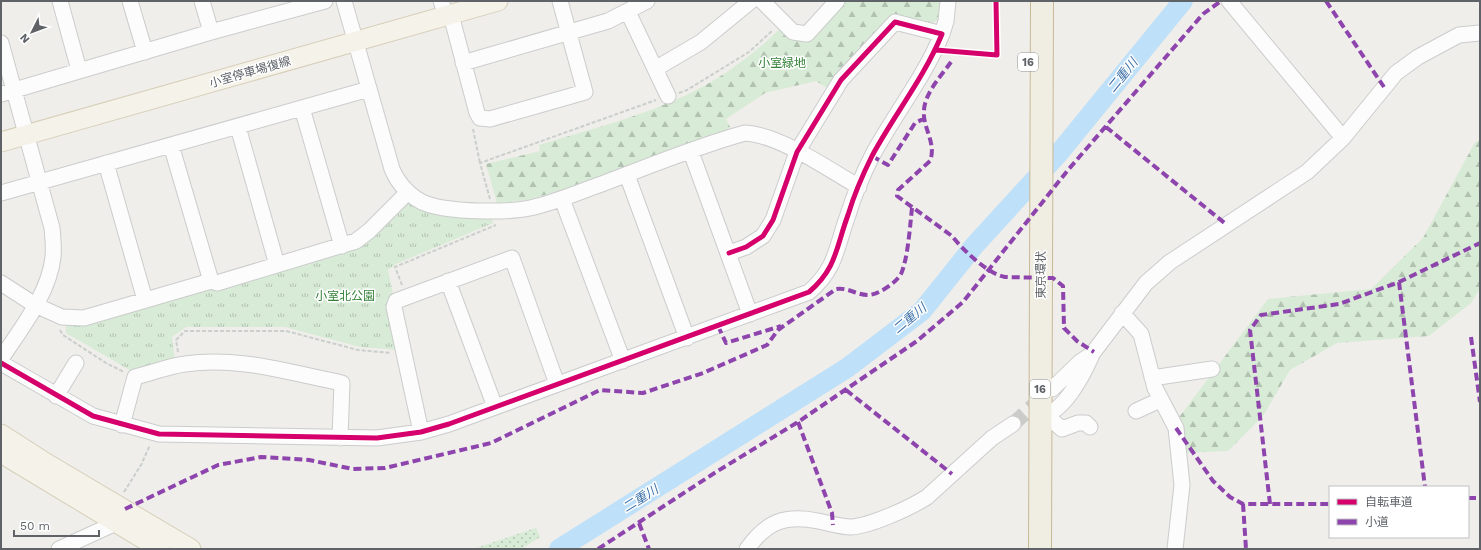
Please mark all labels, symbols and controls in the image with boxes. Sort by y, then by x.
north arrow [12,12,52,52]
text: N [17,31,32,46]
road number: 16 [1018,53,1038,71]
street label: 小室停車場復線 [208,54,292,90]
water label: 二重川 [1104,54,1142,95]
park label: 小室緑地 [758,56,806,70]
street label: 東京環状 [1034,251,1048,299]
park label: 小室北公園 [315,289,375,303]
water label: 二重川 [890,299,931,337]
road number: 16 [1030,380,1050,398]
water label: 二重川 [620,481,662,515]
legend [1329,486,1469,538]
text: 自転車道 [1365,495,1413,509]
scale bar [14,512,99,538]
text: 小道 [1365,515,1389,529]
text: 50 m [20,519,50,533]

